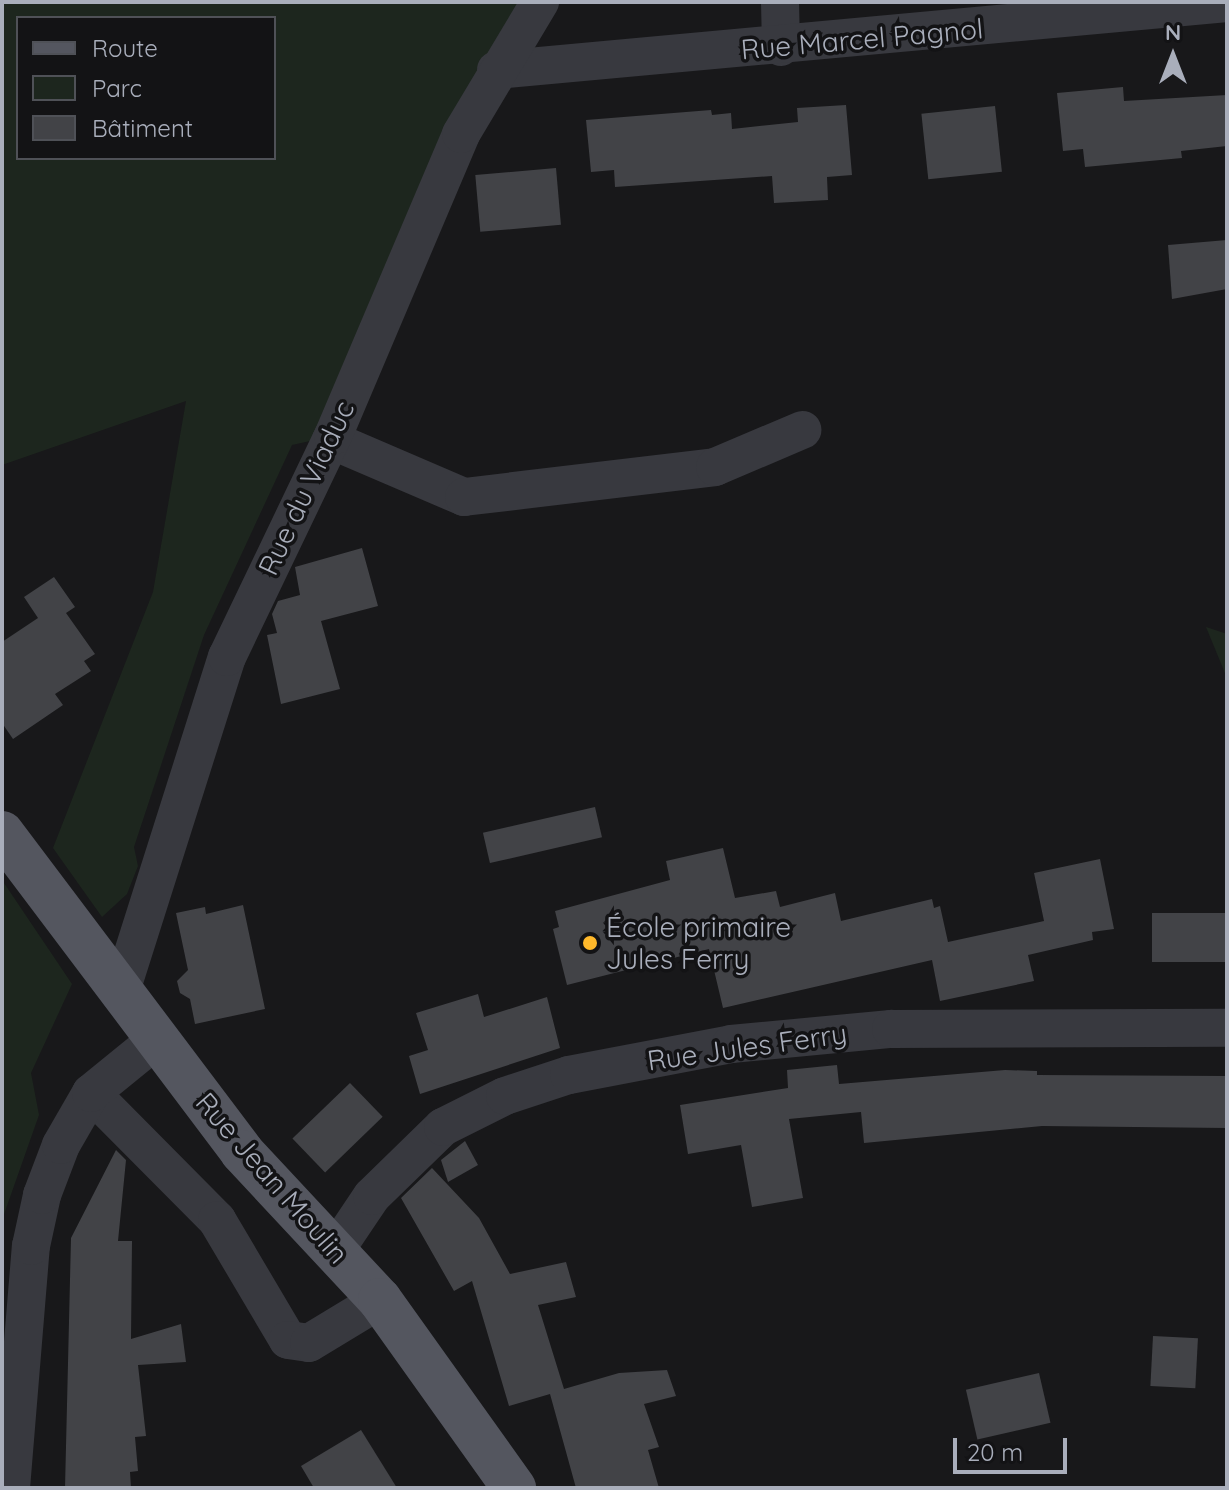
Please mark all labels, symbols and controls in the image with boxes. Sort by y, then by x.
street label: Rue Marcel Pagnol [739,12,985,66]
legend [16,16,276,160]
north arrow [1133,16,1213,96]
text: N [1165,18,1181,46]
text: Route [92,33,158,63]
text: Parc [92,73,142,103]
text: Bâtiment [92,113,193,143]
street label: Rue du Viaduc [251,396,361,580]
place label: École primaire Jules Ferry [606,910,791,976]
marker: École primaire Jules Ferry [581,934,599,952]
street label: Rue Jules Ferry [645,1016,849,1078]
street label: Rue Jean Moulin [189,1086,355,1270]
scale bar [957,1422,1071,1472]
text: 20 m [967,1437,1023,1467]

